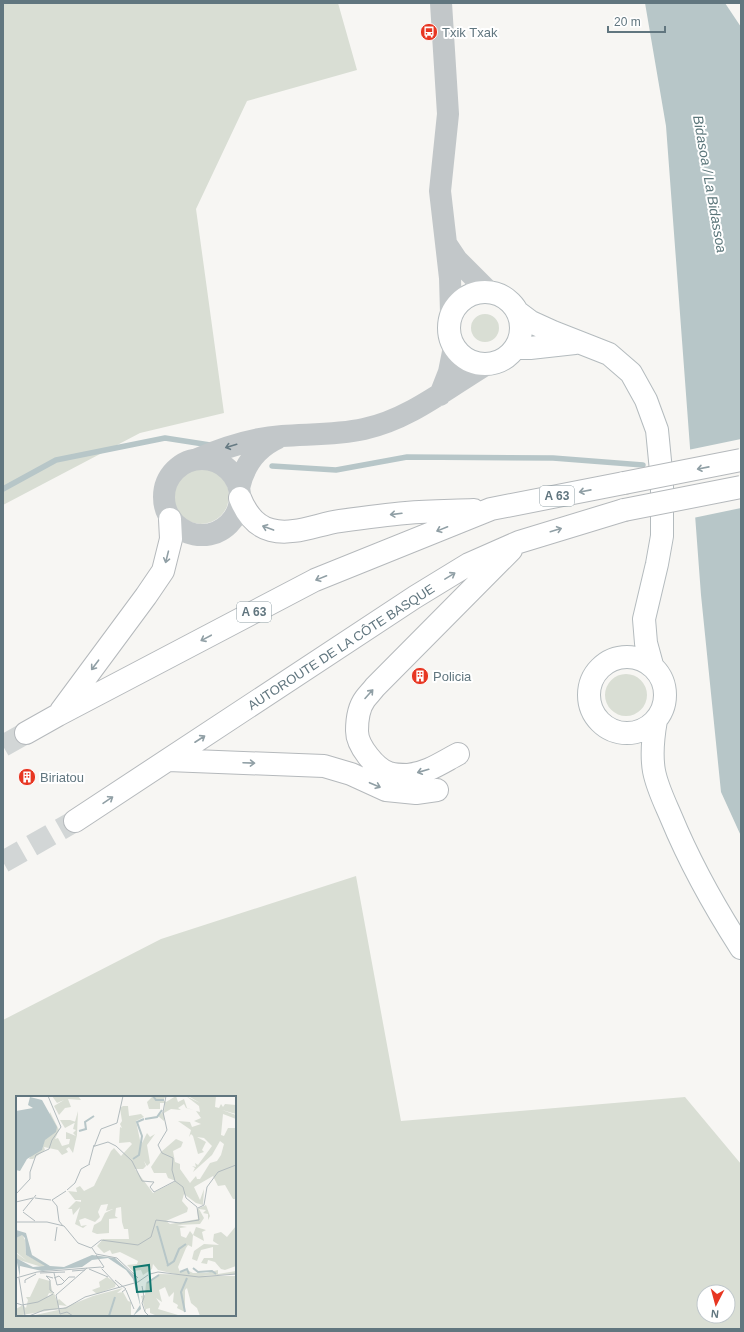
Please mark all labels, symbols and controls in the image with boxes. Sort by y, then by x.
scale bar [608,8,665,34]
text: 20 m [614,15,641,29]
bus stop icon: Txik Txak [419,22,439,42]
place label: Txik Txak [442,25,498,40]
water label: Bidasoa / La Bidassoa [690,114,730,254]
one-way arrow [224,443,237,450]
one-way arrow [697,464,710,472]
road number: A 63 [540,486,574,506]
one-way arrow [579,487,592,495]
one-way arrow [390,511,403,518]
one-way arrow [262,524,274,532]
one-way arrow [436,526,448,534]
one-way arrow [550,526,563,533]
one-way arrow [162,550,170,563]
one-way arrow [444,571,456,579]
one-way arrow [315,574,327,582]
street label: AUTOROUTE DE LA CÔTE BASQUE [245,581,437,713]
road number: A 63 [237,602,271,622]
one-way arrow [200,635,212,642]
one-way arrow [91,659,99,670]
building icon: Policia [410,666,430,686]
place label: Policia [433,669,472,684]
one-way arrow [365,689,374,699]
one-way arrow [195,735,206,743]
one-way arrow [242,759,255,767]
building icon: Biriatou [17,767,37,787]
one-way arrow [417,768,430,775]
place label: Biriatou [40,770,84,785]
one-way arrow [369,782,381,789]
one-way arrow [102,796,113,804]
inset map [16,1096,236,1316]
north arrow [696,1284,736,1324]
text: N [710,1308,720,1320]

